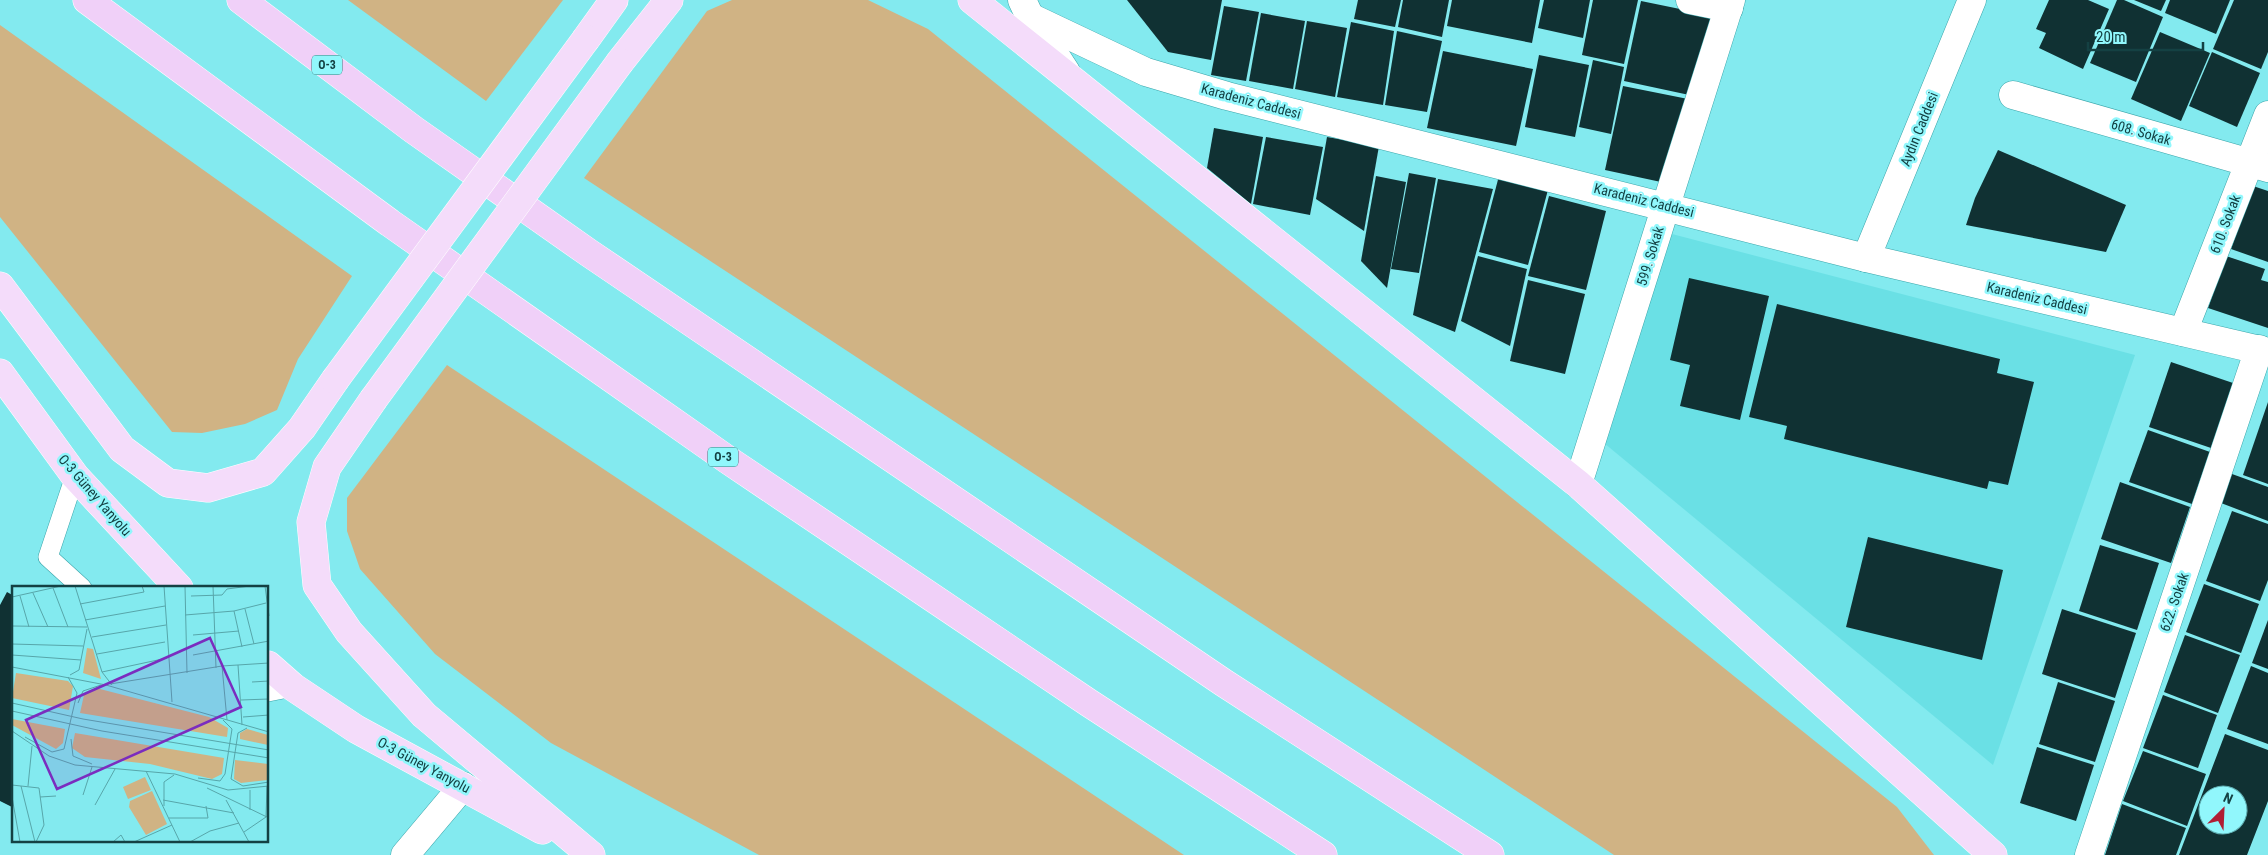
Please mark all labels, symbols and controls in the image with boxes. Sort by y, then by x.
scale bar [2088,20,2203,52]
text: 20 m [2096,28,2126,46]
road number: O-3 [312,56,342,74]
street label: Karadeniz Caddesi [1199,80,1303,122]
street label: Aydın Caddesi [1897,90,1941,168]
street label: 608. Sokak [2109,116,2173,148]
street label: Karadeniz Caddesi [1592,180,1696,220]
street label: 610. Sokak [2207,192,2244,255]
street label: 599. Sokak [1633,224,1667,288]
street label: Karadeniz Caddesi [1985,279,2089,317]
road number: O-3 [708,448,738,467]
street label: O-3 Güney Yanyolu [55,451,135,539]
street label: 622. Sokak [2156,570,2192,634]
inset map [12,586,269,842]
street label: O-3 Güney Yanyolu [375,734,473,796]
north arrow [2198,785,2248,835]
text: N [2221,789,2235,807]

